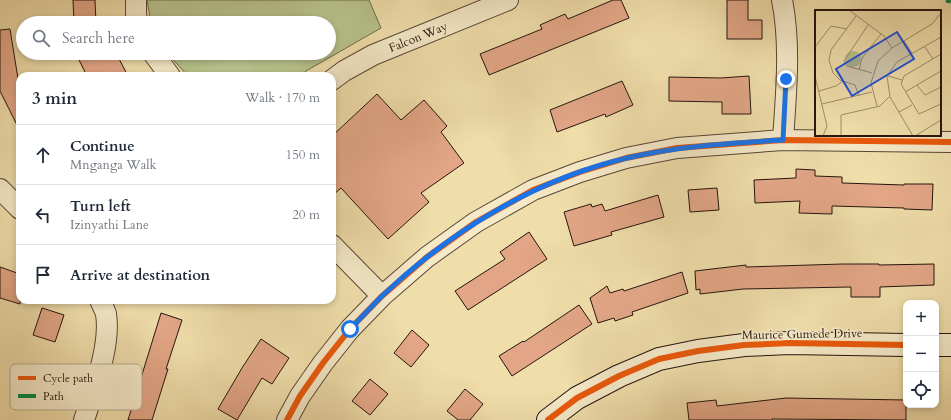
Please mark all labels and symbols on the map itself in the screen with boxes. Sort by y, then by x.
inset map [815,10,941,136]
street label: Falcon Way [386,18,450,56]
route end [777,70,795,88]
route start [341,320,359,338]
street label: Maurice Gumede Drive [742,325,862,343]
legend [10,364,142,410]
text: Cycle path [43,371,93,386]
text: Path [43,389,64,404]

